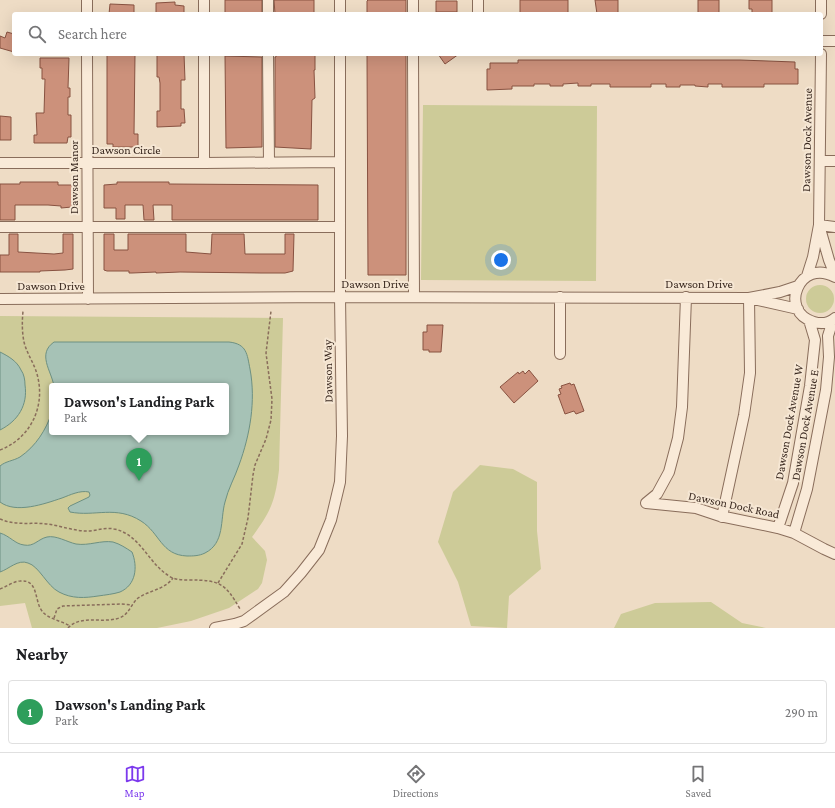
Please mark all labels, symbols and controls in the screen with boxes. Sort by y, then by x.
search box [12,12,823,56]
icon: search [26,23,48,45]
text: Search here [58,26,127,42]
street label: Dawson Dock Avenue [799,88,815,192]
street label: Dawson Manor [67,139,81,214]
street label: Dawson Circle [91,143,161,157]
your location [491,250,511,270]
street label: Dawson Drive [341,277,409,291]
street label: Dawson Drive [665,277,733,291]
street label: Dawson Drive [17,279,85,293]
street label: Dawson Way [320,339,336,403]
street label: Dawson Dock Avenue W [772,363,806,481]
street label: Dawson Dock Avenue E [788,368,822,482]
popup [49,383,229,435]
text: Dawson's Landing Park [64,394,214,410]
text: Park [64,410,87,425]
pin: 1 [126,448,152,481]
street label: Dawson Dock Road [687,489,781,522]
text: Nearby [16,645,68,664]
text: Dawson's Landing Park [55,697,205,713]
text: 1 [28,705,32,720]
text: 290 m [785,705,818,720]
text: Park [55,713,78,728]
tab: Map [124,763,146,799]
tab: Directions [393,763,438,799]
tab: Saved [686,763,711,799]

